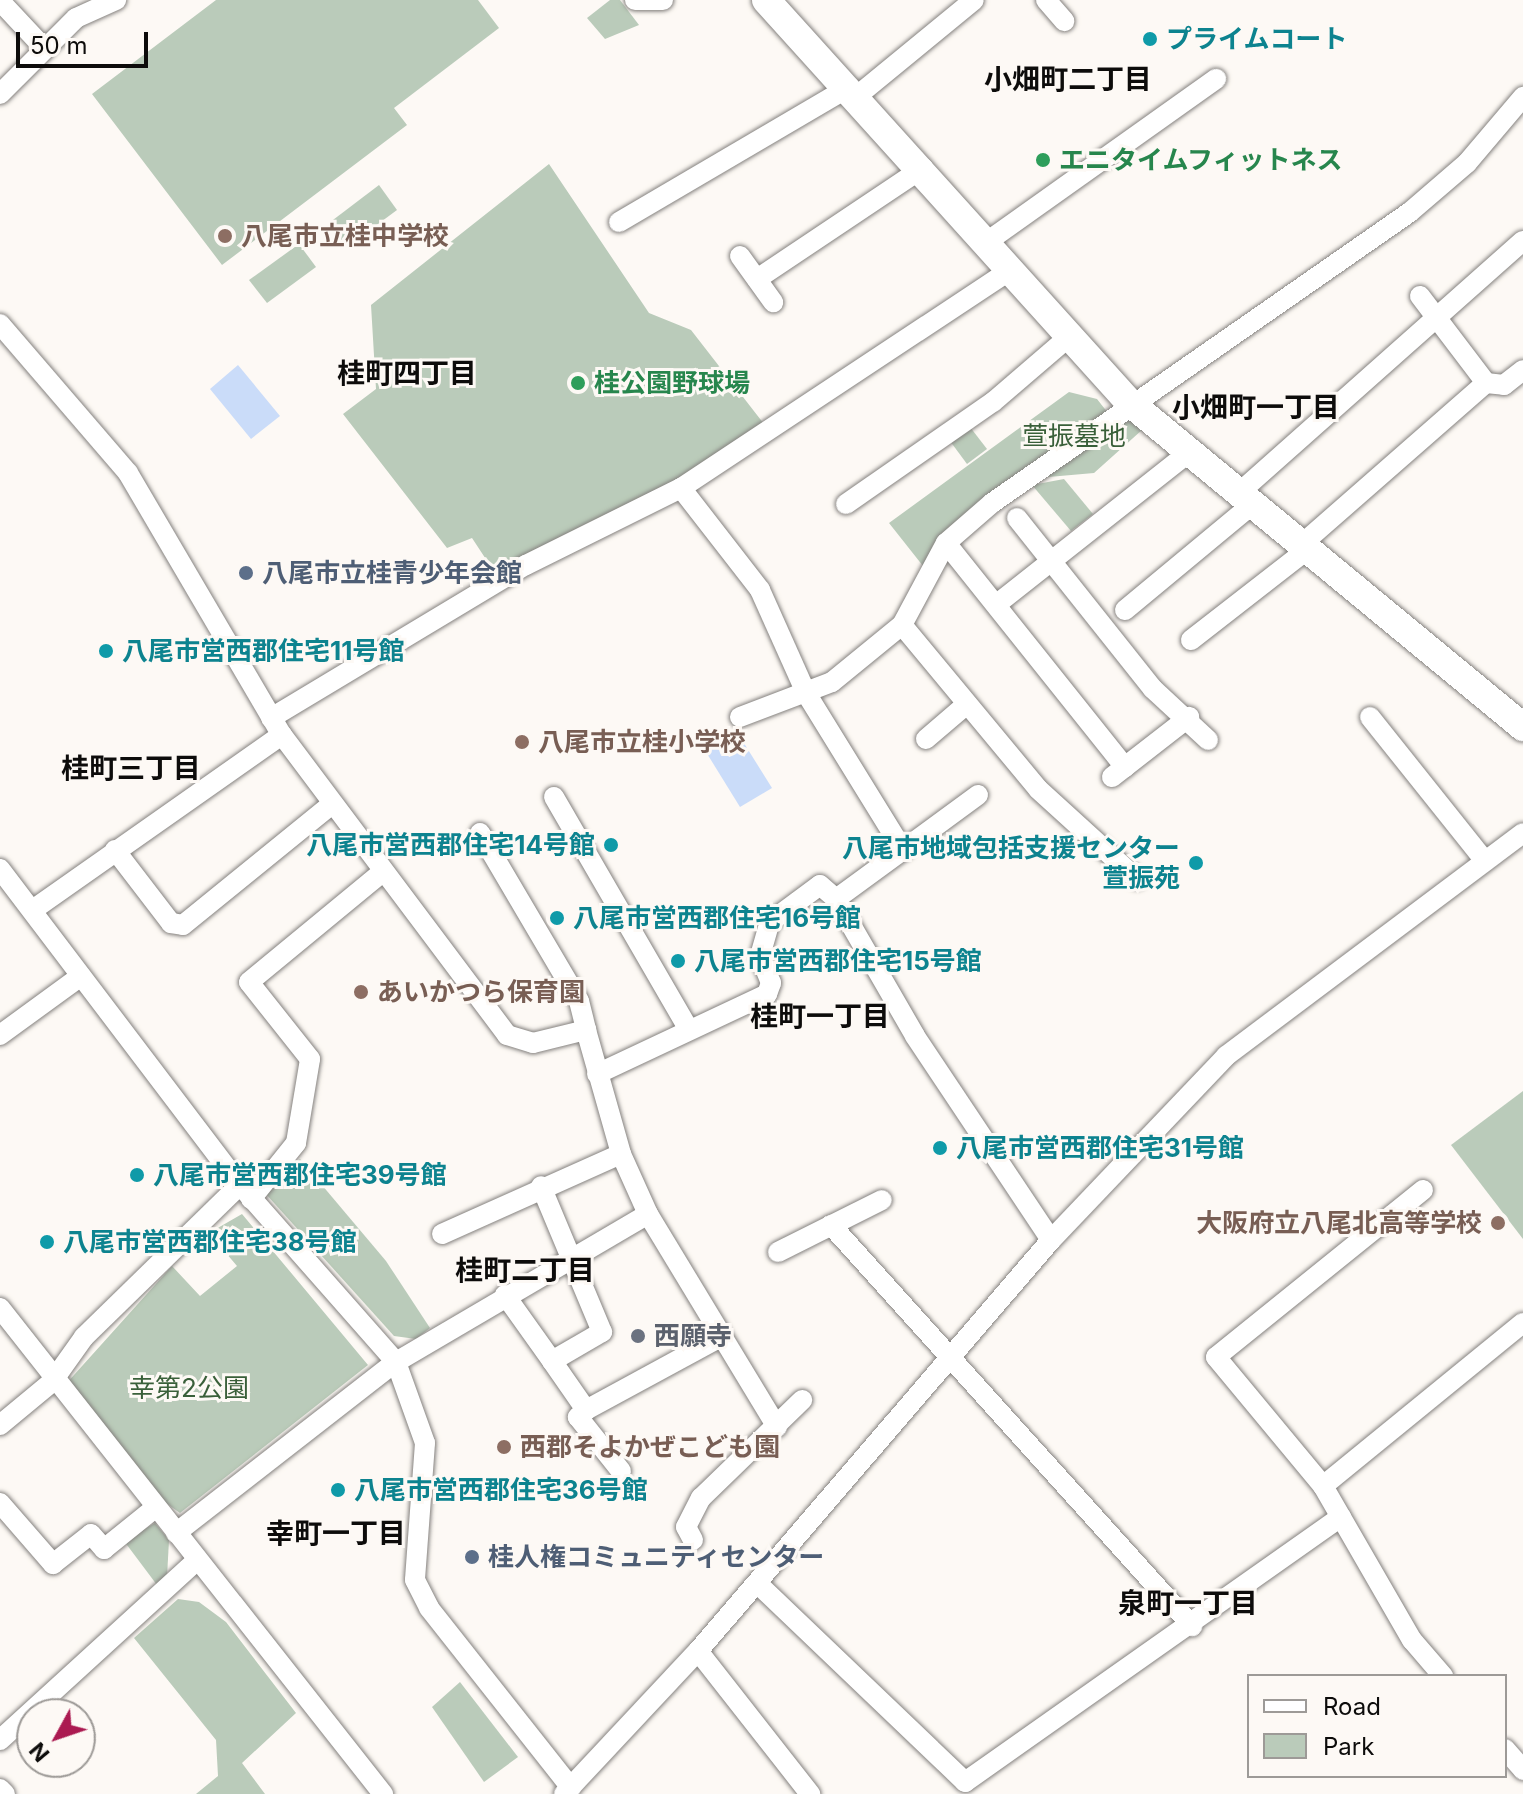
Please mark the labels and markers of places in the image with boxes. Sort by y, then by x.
place label: プライムコート [1166,23,1348,55]
marker: プライムコート [1141,30,1159,48]
place label: エニタイムフィットネス [1059,144,1345,176]
marker: エニタイムフィットネス [1034,151,1052,169]
place label: 八尾市立桂中学校 [241,220,449,252]
marker: 八尾市立桂中学校 [216,227,234,245]
place label: 桂公園野球場 [594,367,750,399]
marker: 桂公園野球場 [569,374,587,392]
place label: 八尾市立桂青少年会館 [262,557,522,589]
marker: 八尾市立桂青少年会館 [237,564,255,582]
place label: 八尾市営西郡住宅11号館 [122,635,404,667]
marker: 八尾市営西郡住宅11号館 [97,642,115,660]
place label: 八尾市立桂小学校 [538,726,746,758]
marker: 八尾市立桂小学校 [513,733,531,751]
place label: 八尾市営西郡住宅14号館 [306,829,595,861]
place label: 八尾市地域包括支援センター 萱振苑 [842,832,1180,894]
marker: 八尾市営西郡住宅14号館 [602,836,620,854]
marker: 八尾市地域包括支援センター 萱振苑 [1187,854,1205,872]
place label: 八尾市営西郡住宅16号館 [573,902,861,934]
marker: 八尾市営西郡住宅16号館 [548,909,566,927]
place label: 八尾市営西郡住宅15号館 [694,945,982,977]
marker: 八尾市営西郡住宅15号館 [669,952,687,970]
place label: あいかつら保育園 [377,976,585,1008]
marker: あいかつら保育園 [352,983,370,1001]
place label: 八尾市営西郡住宅31号館 [956,1132,1244,1164]
marker: 八尾市営西郡住宅31号館 [931,1139,949,1157]
place label: 八尾市営西郡住宅39号館 [153,1159,447,1191]
marker: 八尾市営西郡住宅39号館 [128,1166,146,1184]
place label: 大阪府立八尾北高等学校 [1196,1207,1482,1239]
marker: 大阪府立八尾北高等学校 [1489,1214,1507,1232]
place label: 八尾市営西郡住宅38号館 [63,1226,357,1258]
marker: 八尾市営西郡住宅38号館 [38,1233,56,1251]
place label: 西願寺 [654,1320,732,1352]
marker: 西願寺 [629,1327,647,1345]
place label: 西郡そよかぜこども園 [520,1431,780,1463]
marker: 西郡そよかぜこども園 [495,1438,513,1456]
place label: 八尾市営西郡住宅36号館 [354,1474,648,1506]
marker: 八尾市営西郡住宅36号館 [329,1481,347,1499]
place label: 桂人権コミュニティセンター [488,1541,826,1573]
marker: 桂人権コミュニティセンター [463,1548,481,1566]

